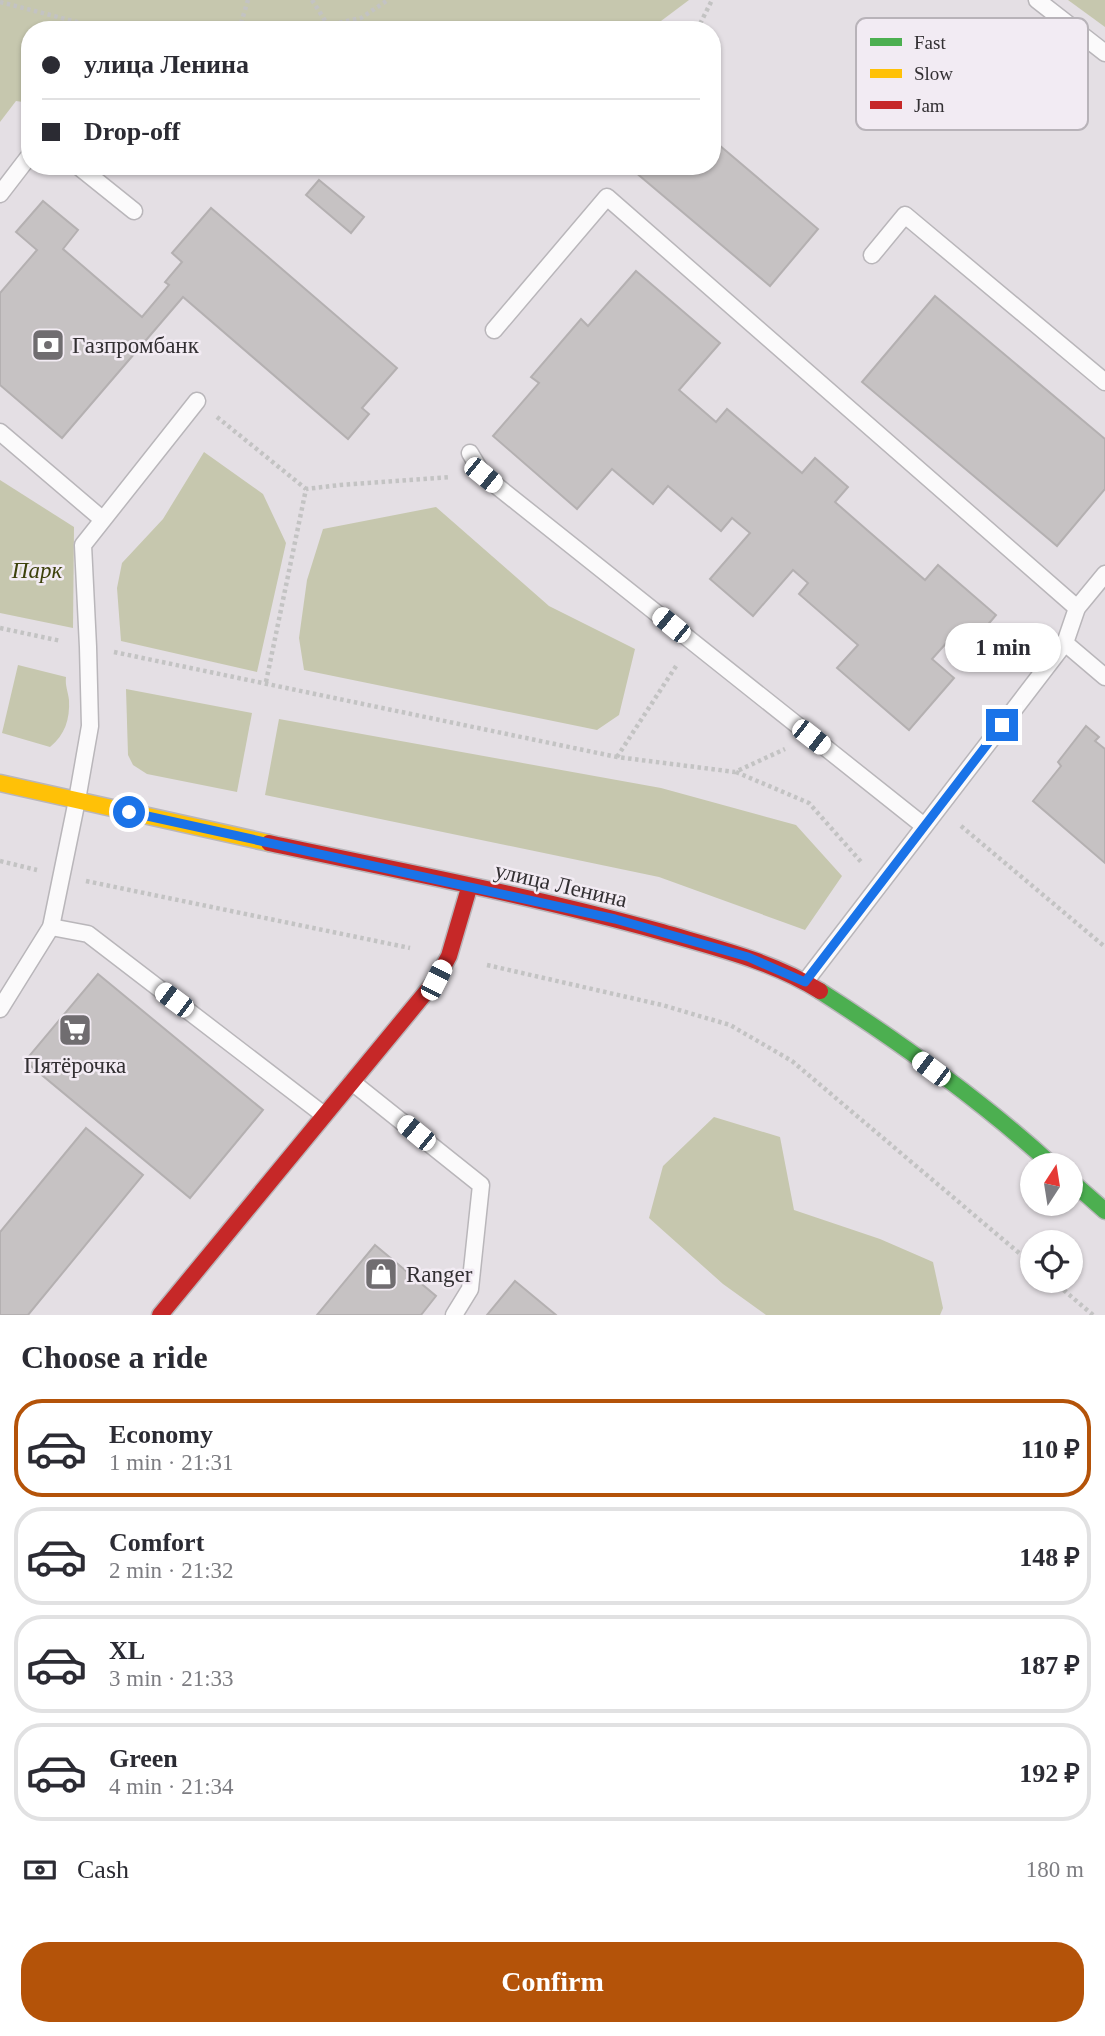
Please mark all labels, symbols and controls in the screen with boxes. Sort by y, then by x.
legend [856,18,1088,130]
text: Fast [914,32,946,53]
text: улица Ленина [84,50,249,79]
text: Slow [914,63,953,84]
text: Jam [914,95,945,116]
text: Drop-off [84,117,180,146]
bank icon: Газпромбанк [29,326,67,364]
place label: Газпромбанк [72,333,200,358]
car [461,454,506,496]
park label: Парк [11,558,62,583]
car [649,604,694,646]
callout: 1 min [944,624,1060,672]
text: 1 min [975,635,1031,660]
route end [986,709,1018,741]
car [788,716,835,758]
route start [113,796,145,828]
street label: улица Ленина [492,858,630,912]
car [418,957,455,1003]
car [151,979,198,1021]
supermarket icon: Пятёрочка [56,1011,94,1049]
car [908,1048,955,1090]
place label: Пятёрочка [24,1053,126,1078]
car [394,1112,439,1154]
north arrow [1020,1153,1083,1216]
map controls [1020,1153,1083,1293]
button: locate [1020,1230,1083,1293]
shop icon: Ranger [362,1255,400,1293]
place label: Ranger [406,1262,473,1287]
text: Choose a ride [21,1339,208,1375]
icon: car [25,1417,88,1480]
text: Economy [109,1420,213,1449]
text: 110 ₽ [1021,1435,1080,1464]
text: 1 min · 21:31 [109,1450,234,1475]
icon: car [25,1525,88,1588]
text: Comfort [109,1528,204,1557]
text: 148 ₽ [1019,1543,1080,1572]
text: 2 min · 21:32 [109,1558,234,1583]
icon: car [25,1633,88,1696]
text: XL [109,1636,145,1665]
text: 187 ₽ [1019,1651,1080,1680]
text: 3 min · 21:33 [109,1666,234,1691]
icon: car [25,1741,88,1804]
text: Green [109,1744,178,1773]
text: 192 ₽ [1019,1759,1080,1788]
text: 4 min · 21:34 [109,1774,234,1799]
icon: cash [21,1851,59,1889]
text: Cash [77,1855,129,1884]
text: 180 m [1026,1857,1084,1882]
button: Confirm [21,1942,1084,2022]

